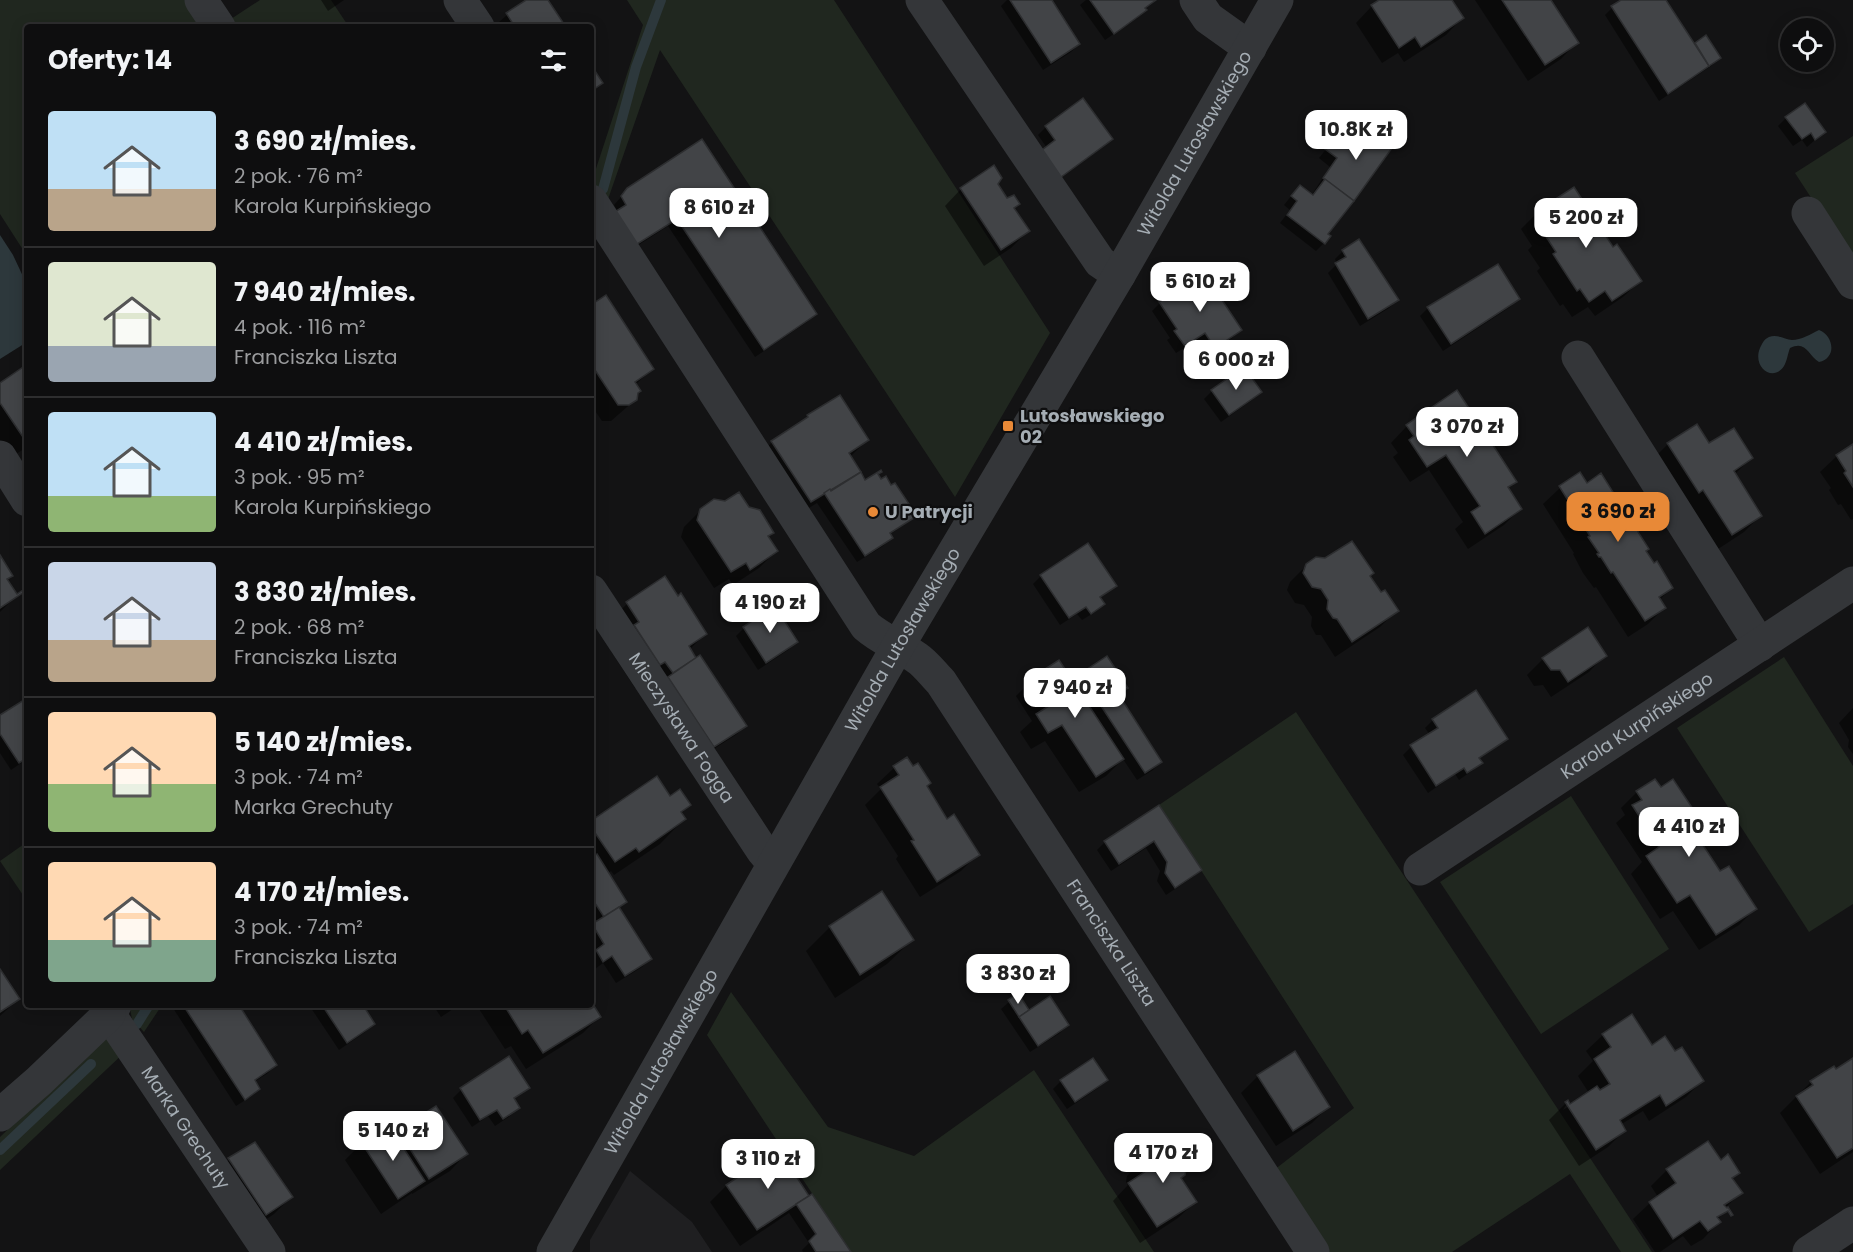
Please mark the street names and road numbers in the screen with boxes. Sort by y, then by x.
street label: Witolda Lutosławskiego [1131,46,1257,240]
street label: Witolda Lutosławskiego [839,543,966,737]
street label: Mieczysława Fogga [623,648,741,808]
street label: Karola Kurpińskiego [1556,666,1718,785]
street label: Franciszka Liszta [1061,874,1162,1011]
street label: Witolda Lutosławskiego [598,964,724,1159]
street label: Marka Grechuty [136,1061,236,1194]

